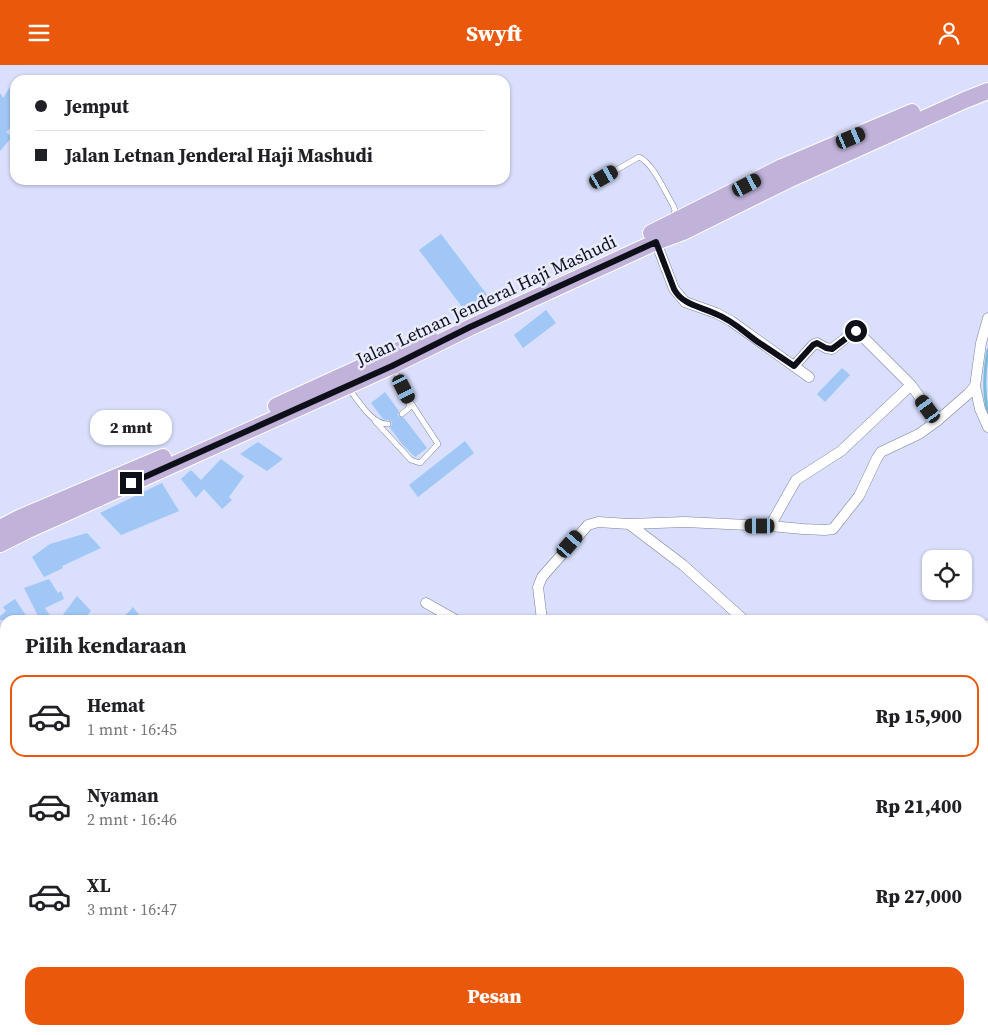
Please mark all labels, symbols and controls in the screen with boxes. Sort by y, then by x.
text: Swyft [466,18,522,48]
icon: menu [25,19,53,47]
icon: person [935,19,963,47]
text: Jemput [65,93,129,119]
car [834,125,867,151]
text: Jalan Letnan Jenderal Haji Mashudi [65,142,373,168]
car [587,163,620,191]
car [730,172,763,198]
street label: Jalan Letnan Jenderal Haji Mashudi [351,229,620,372]
route start [845,320,867,342]
car [390,372,417,406]
car [913,392,942,426]
callout: 2 mnt [90,411,172,445]
text: 2 mnt [110,416,152,438]
route end [120,472,142,494]
car [745,519,775,534]
car [554,528,585,560]
map controls [922,550,972,600]
button: locate [922,550,972,600]
text: Pilih kendaraan [25,630,187,660]
text: Hemat [87,692,145,718]
icon: car [27,694,72,739]
text: Rp 15,900 [876,703,962,729]
text: 1 mnt · 16:45 [87,718,177,740]
text: Nyaman [87,782,159,808]
icon: car [27,784,72,829]
text: Rp 21,400 [876,793,962,819]
text: 2 mnt · 16:46 [87,808,177,830]
text: XL [87,872,110,898]
icon: car [27,874,72,919]
text: Rp 27,000 [876,883,962,909]
text: 3 mnt · 16:47 [87,898,177,920]
button: Pesan [25,967,964,1025]

